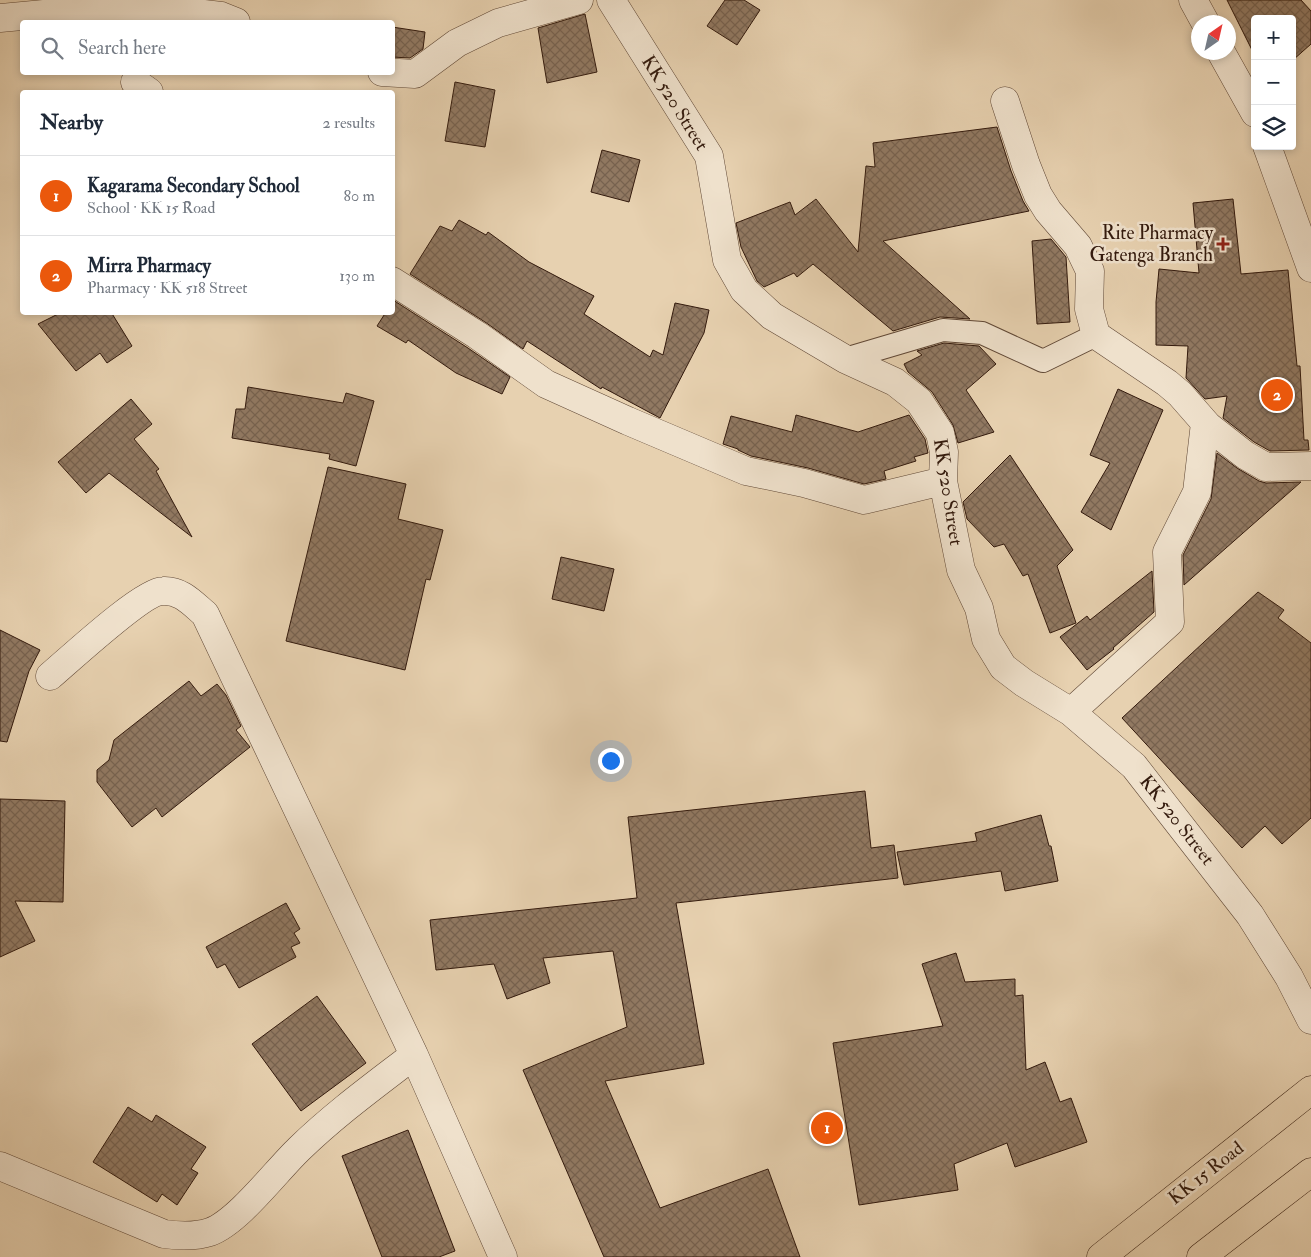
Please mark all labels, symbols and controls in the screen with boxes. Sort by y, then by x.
north arrow [1191,15,1236,60]
map controls [1251,15,1296,150]
button: + [1251,15,1296,60]
search box [20,20,395,75]
icon: search [38,34,66,62]
text: Search here [78,36,166,60]
street label: KK 520 Street [636,51,714,155]
button: − [1251,60,1296,105]
button: layers [1251,105,1296,150]
text: Nearby [40,109,103,136]
text: 2 results [322,113,375,133]
text: Kagarama Secondary School [87,174,300,198]
text: 1 [53,186,59,206]
text: 80 m [344,186,375,206]
text: School · KK 15 Road [87,198,215,218]
place label: Rite Pharmacy Gatenga Branch [1090,221,1214,267]
marker: Rite Pharmacy Gatenga Branch [1217,238,1229,250]
text: Mirra Pharmacy [87,254,211,278]
text: 2 [52,266,60,286]
text: 130 m [339,266,375,286]
text: Pharmacy · KK 518 Street [87,278,248,298]
pin: 2 [1261,376,1293,414]
street label: KK 520 Street [928,437,968,547]
your location [598,748,624,774]
street label: KK 520 Street [1134,770,1220,870]
pin: 1 [811,1109,843,1147]
street label: KK 15 Road [1163,1136,1249,1210]

